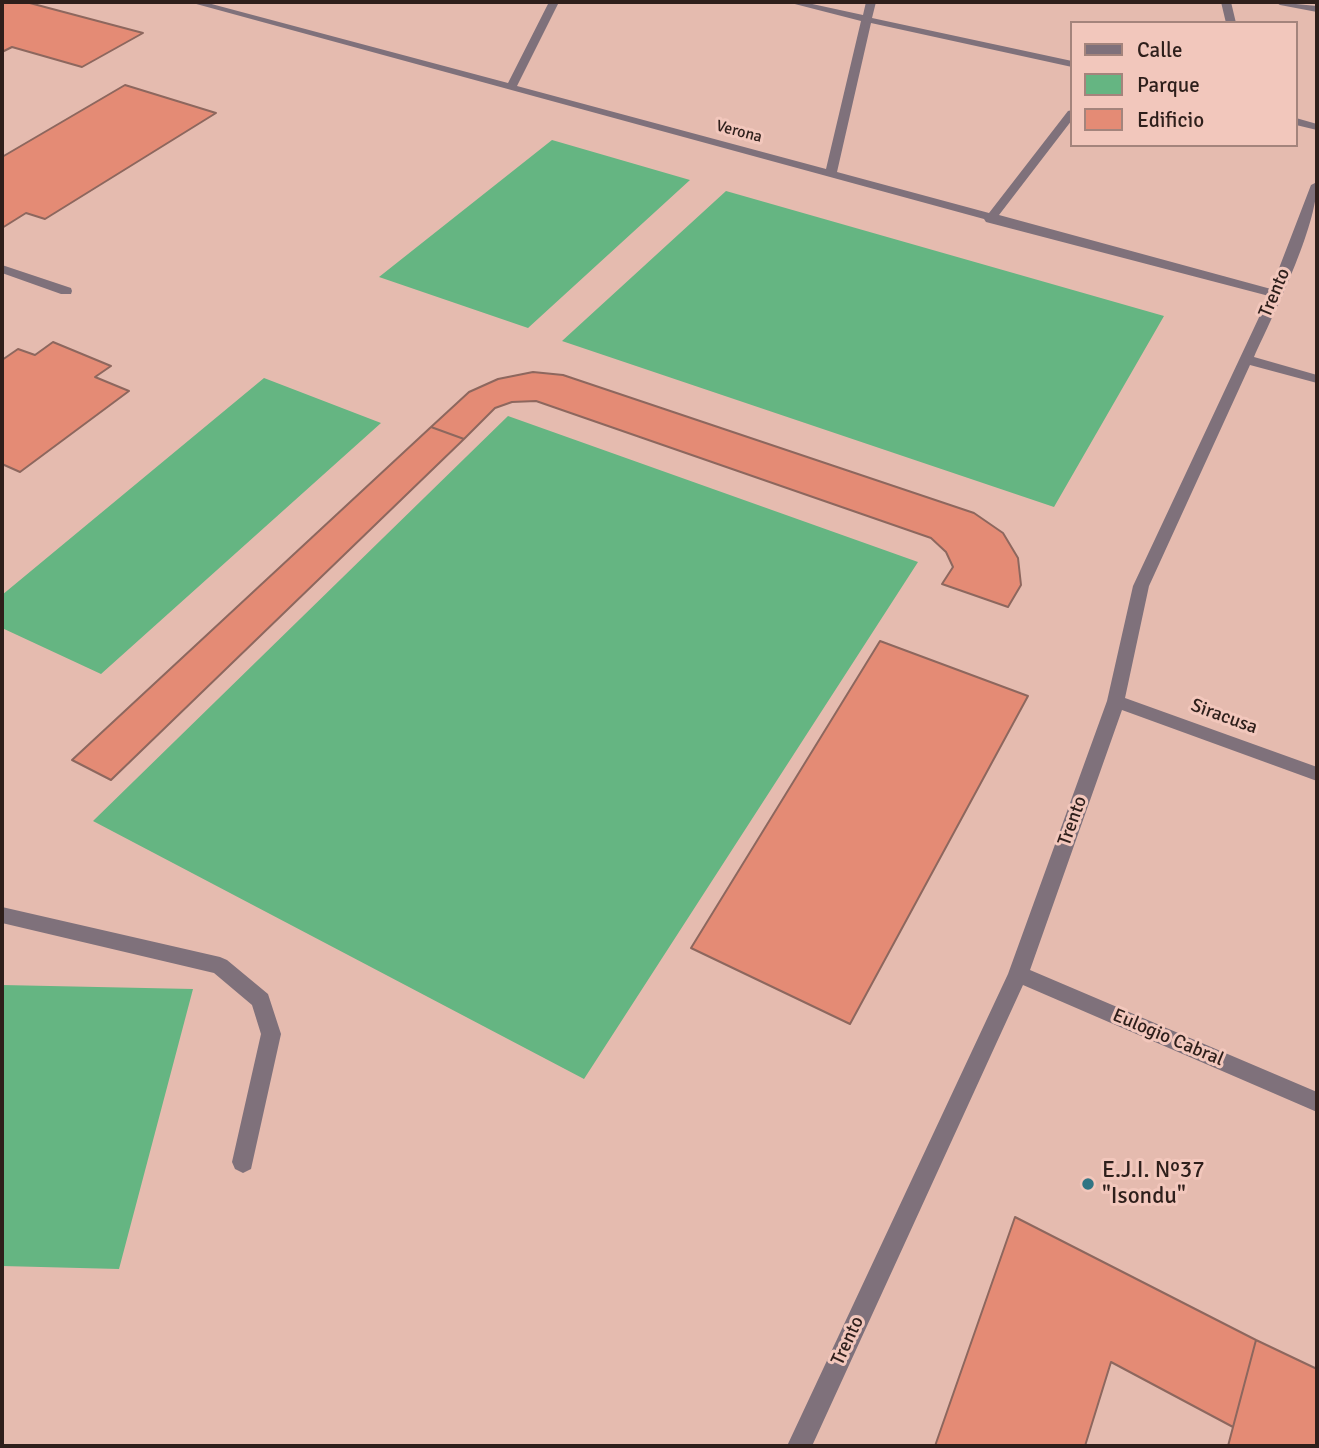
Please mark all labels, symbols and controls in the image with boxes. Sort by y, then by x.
legend [1070,21,1298,147]
text: Calle [1137,37,1183,63]
text: Parque [1137,72,1200,98]
text: Edificio [1137,107,1204,133]
street label: Verona [714,117,764,147]
street label: Trento [1254,265,1296,321]
street label: Siracusa [1187,694,1261,740]
street label: Trento [1054,793,1092,849]
street label: Eulogio Cabral [1109,1004,1227,1072]
place label: E.J.I. Nº37 "Isondu" [1102,1157,1205,1211]
marker: E.J.I. Nº37 "Isondu" [1080,1176,1096,1192]
street label: Trento [827,1313,869,1369]

